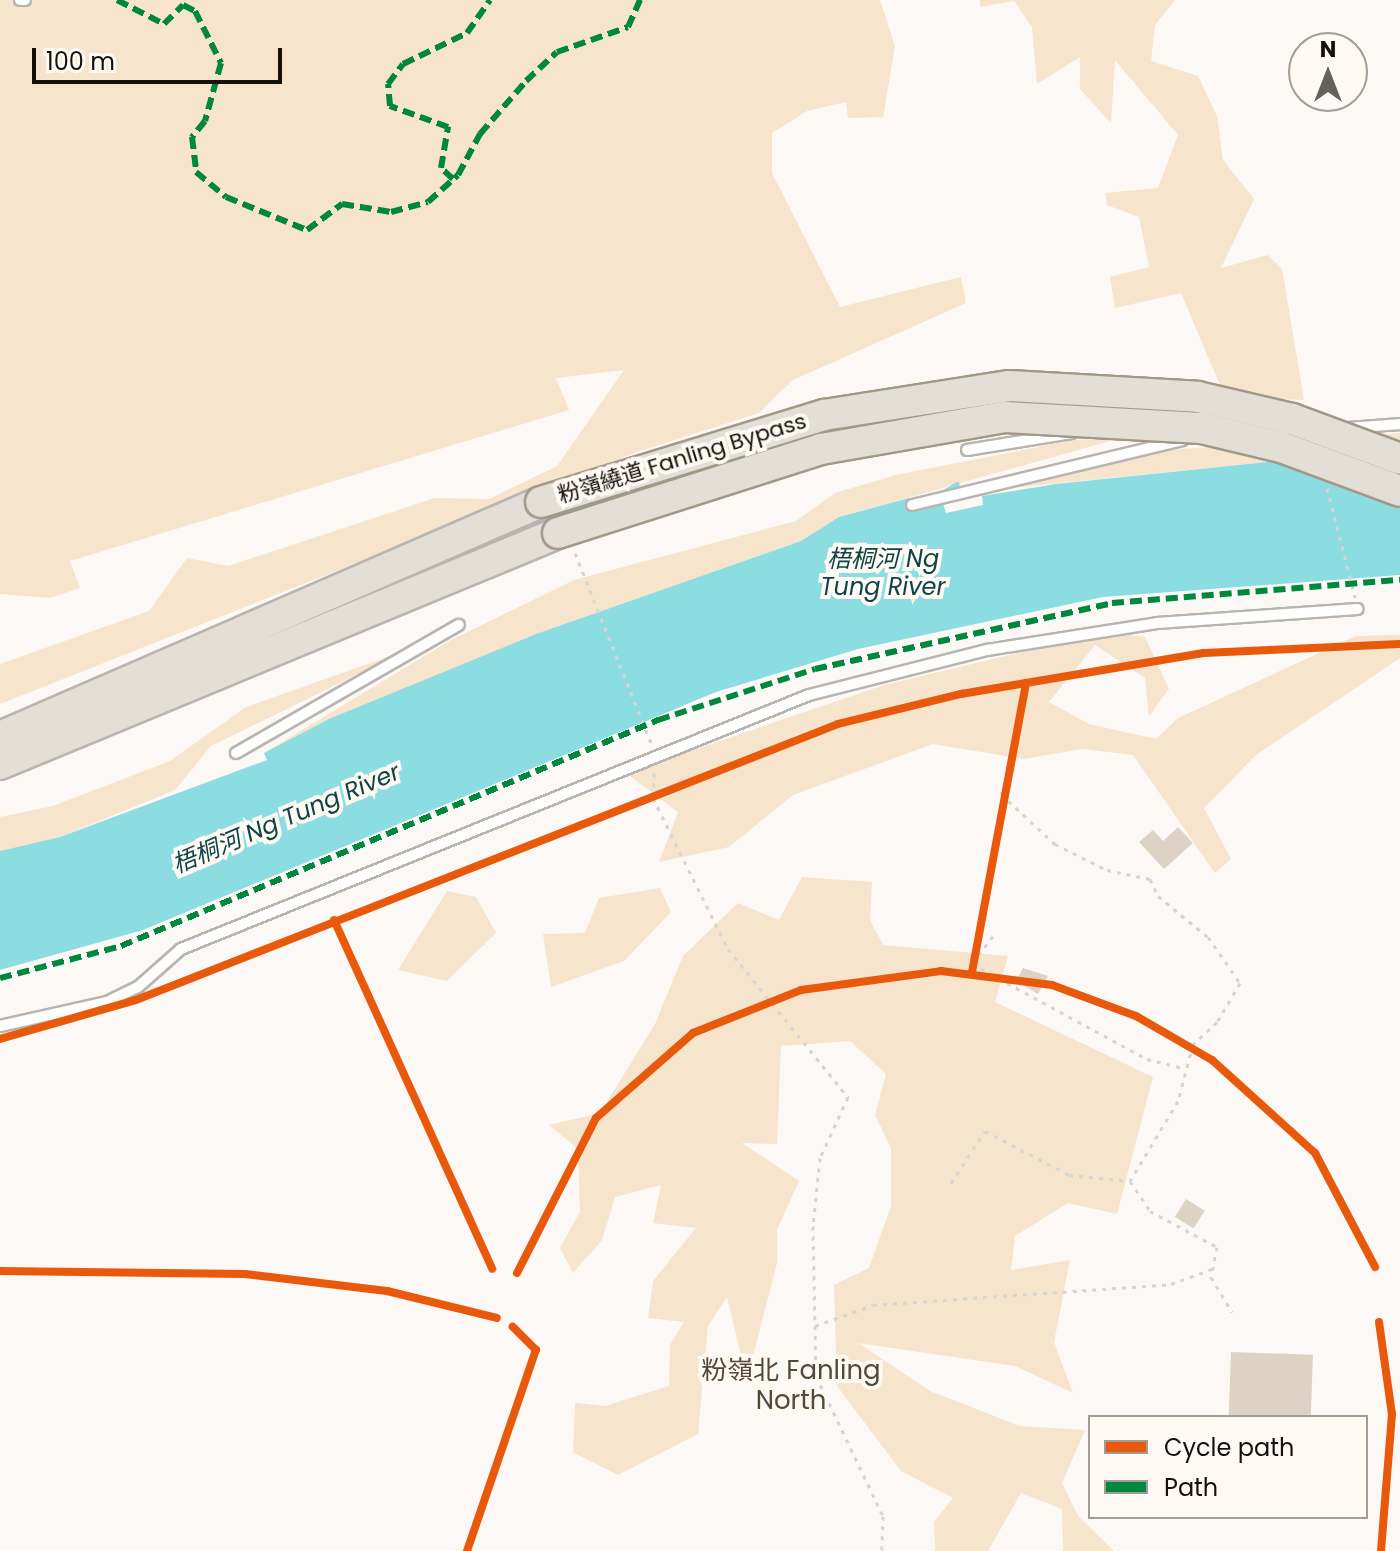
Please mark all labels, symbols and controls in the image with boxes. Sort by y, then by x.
scale bar [36,32,286,82]
north arrow [1288,32,1368,112]
text: N [1320,34,1336,65]
text: 100 m [46,45,115,78]
street label: 粉嶺繞道 Fanling Bypass [555,408,809,508]
water label: 梧桐河 Ng Tung River [821,545,945,601]
water label: 梧桐河 Ng Tung River [168,757,404,879]
district label: 粉嶺北 Fanling North [701,1355,881,1416]
legend [1088,1415,1368,1519]
text: Cycle path [1164,1431,1294,1464]
text: Path [1164,1471,1218,1504]

